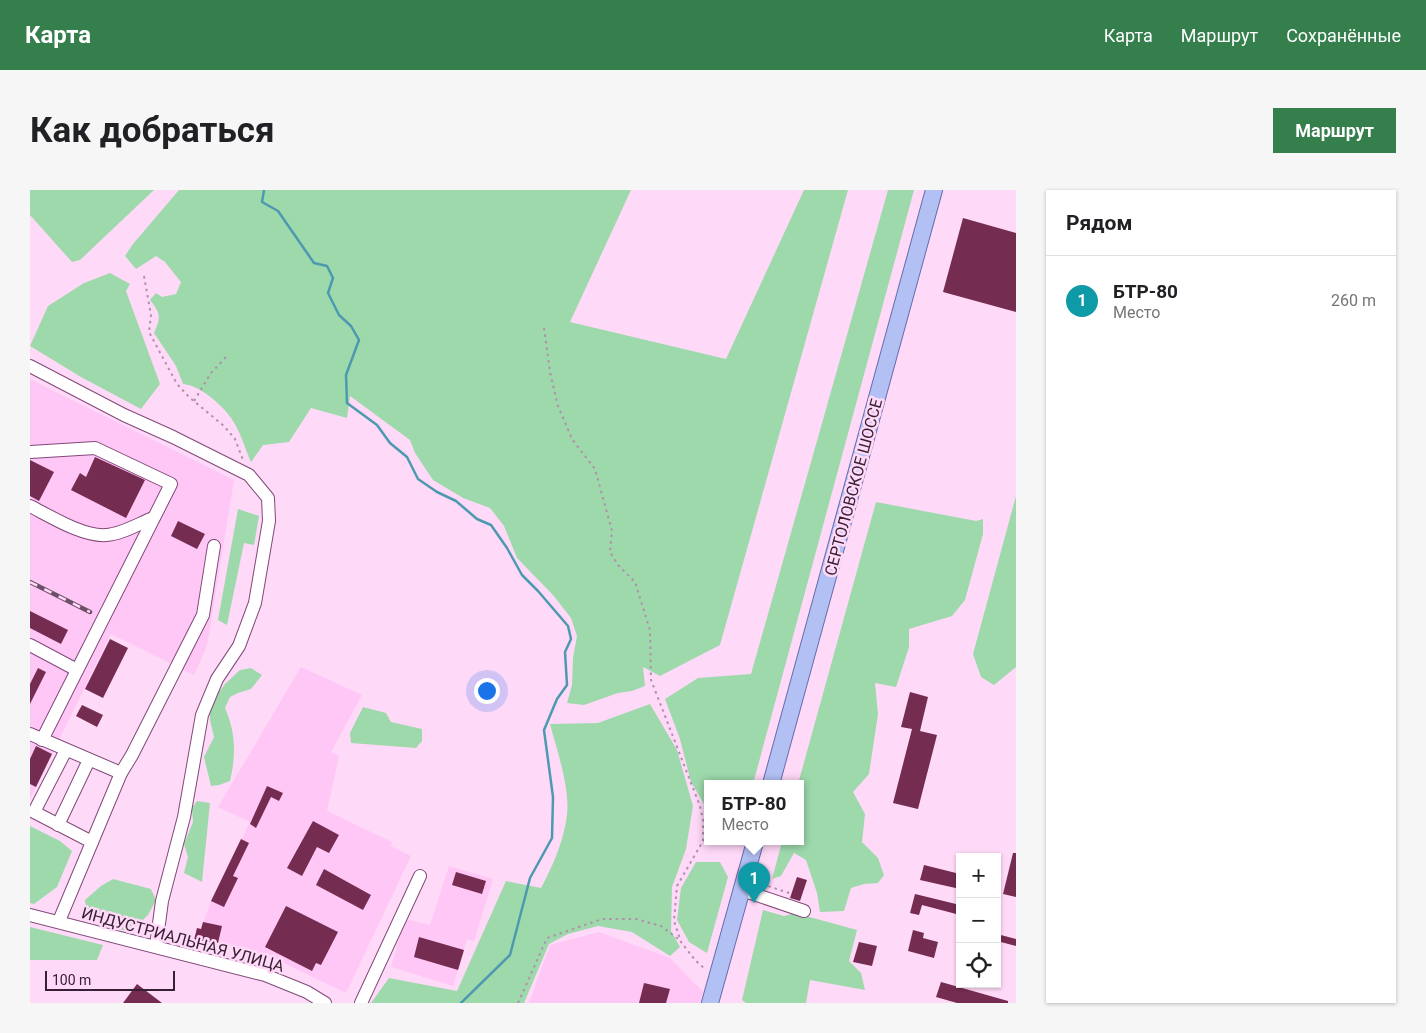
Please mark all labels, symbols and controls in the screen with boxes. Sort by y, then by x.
text: Карта [25,21,91,49]
text: Карта [1104,25,1153,46]
text: Маршрут [1181,25,1258,46]
text: Сохранённые [1286,25,1401,46]
button: Маршрут [1273,108,1396,153]
text: Как добраться [30,110,275,151]
text: Рядом [1066,211,1132,235]
text: БТР-80 [1113,280,1178,303]
text: 1 [1077,291,1087,310]
text: 260 m [1331,291,1376,310]
text: Место [1113,303,1160,322]
street label: СЕРТОЛОВСКОЕ ШОССЕ [821,397,886,578]
your location [474,678,500,704]
popup [704,780,804,845]
text: БТР-80 [722,792,786,815]
text: Место [722,815,769,834]
map controls [956,853,1001,988]
button: + [956,853,1001,898]
pin: 1 [738,862,770,903]
button: − [956,898,1001,943]
street label: ИНДУСТРИАЛЬНАЯ УЛИЦА [79,903,287,976]
button: locate [956,943,1001,988]
scale bar [45,968,175,991]
text: 100 m [52,972,91,988]

